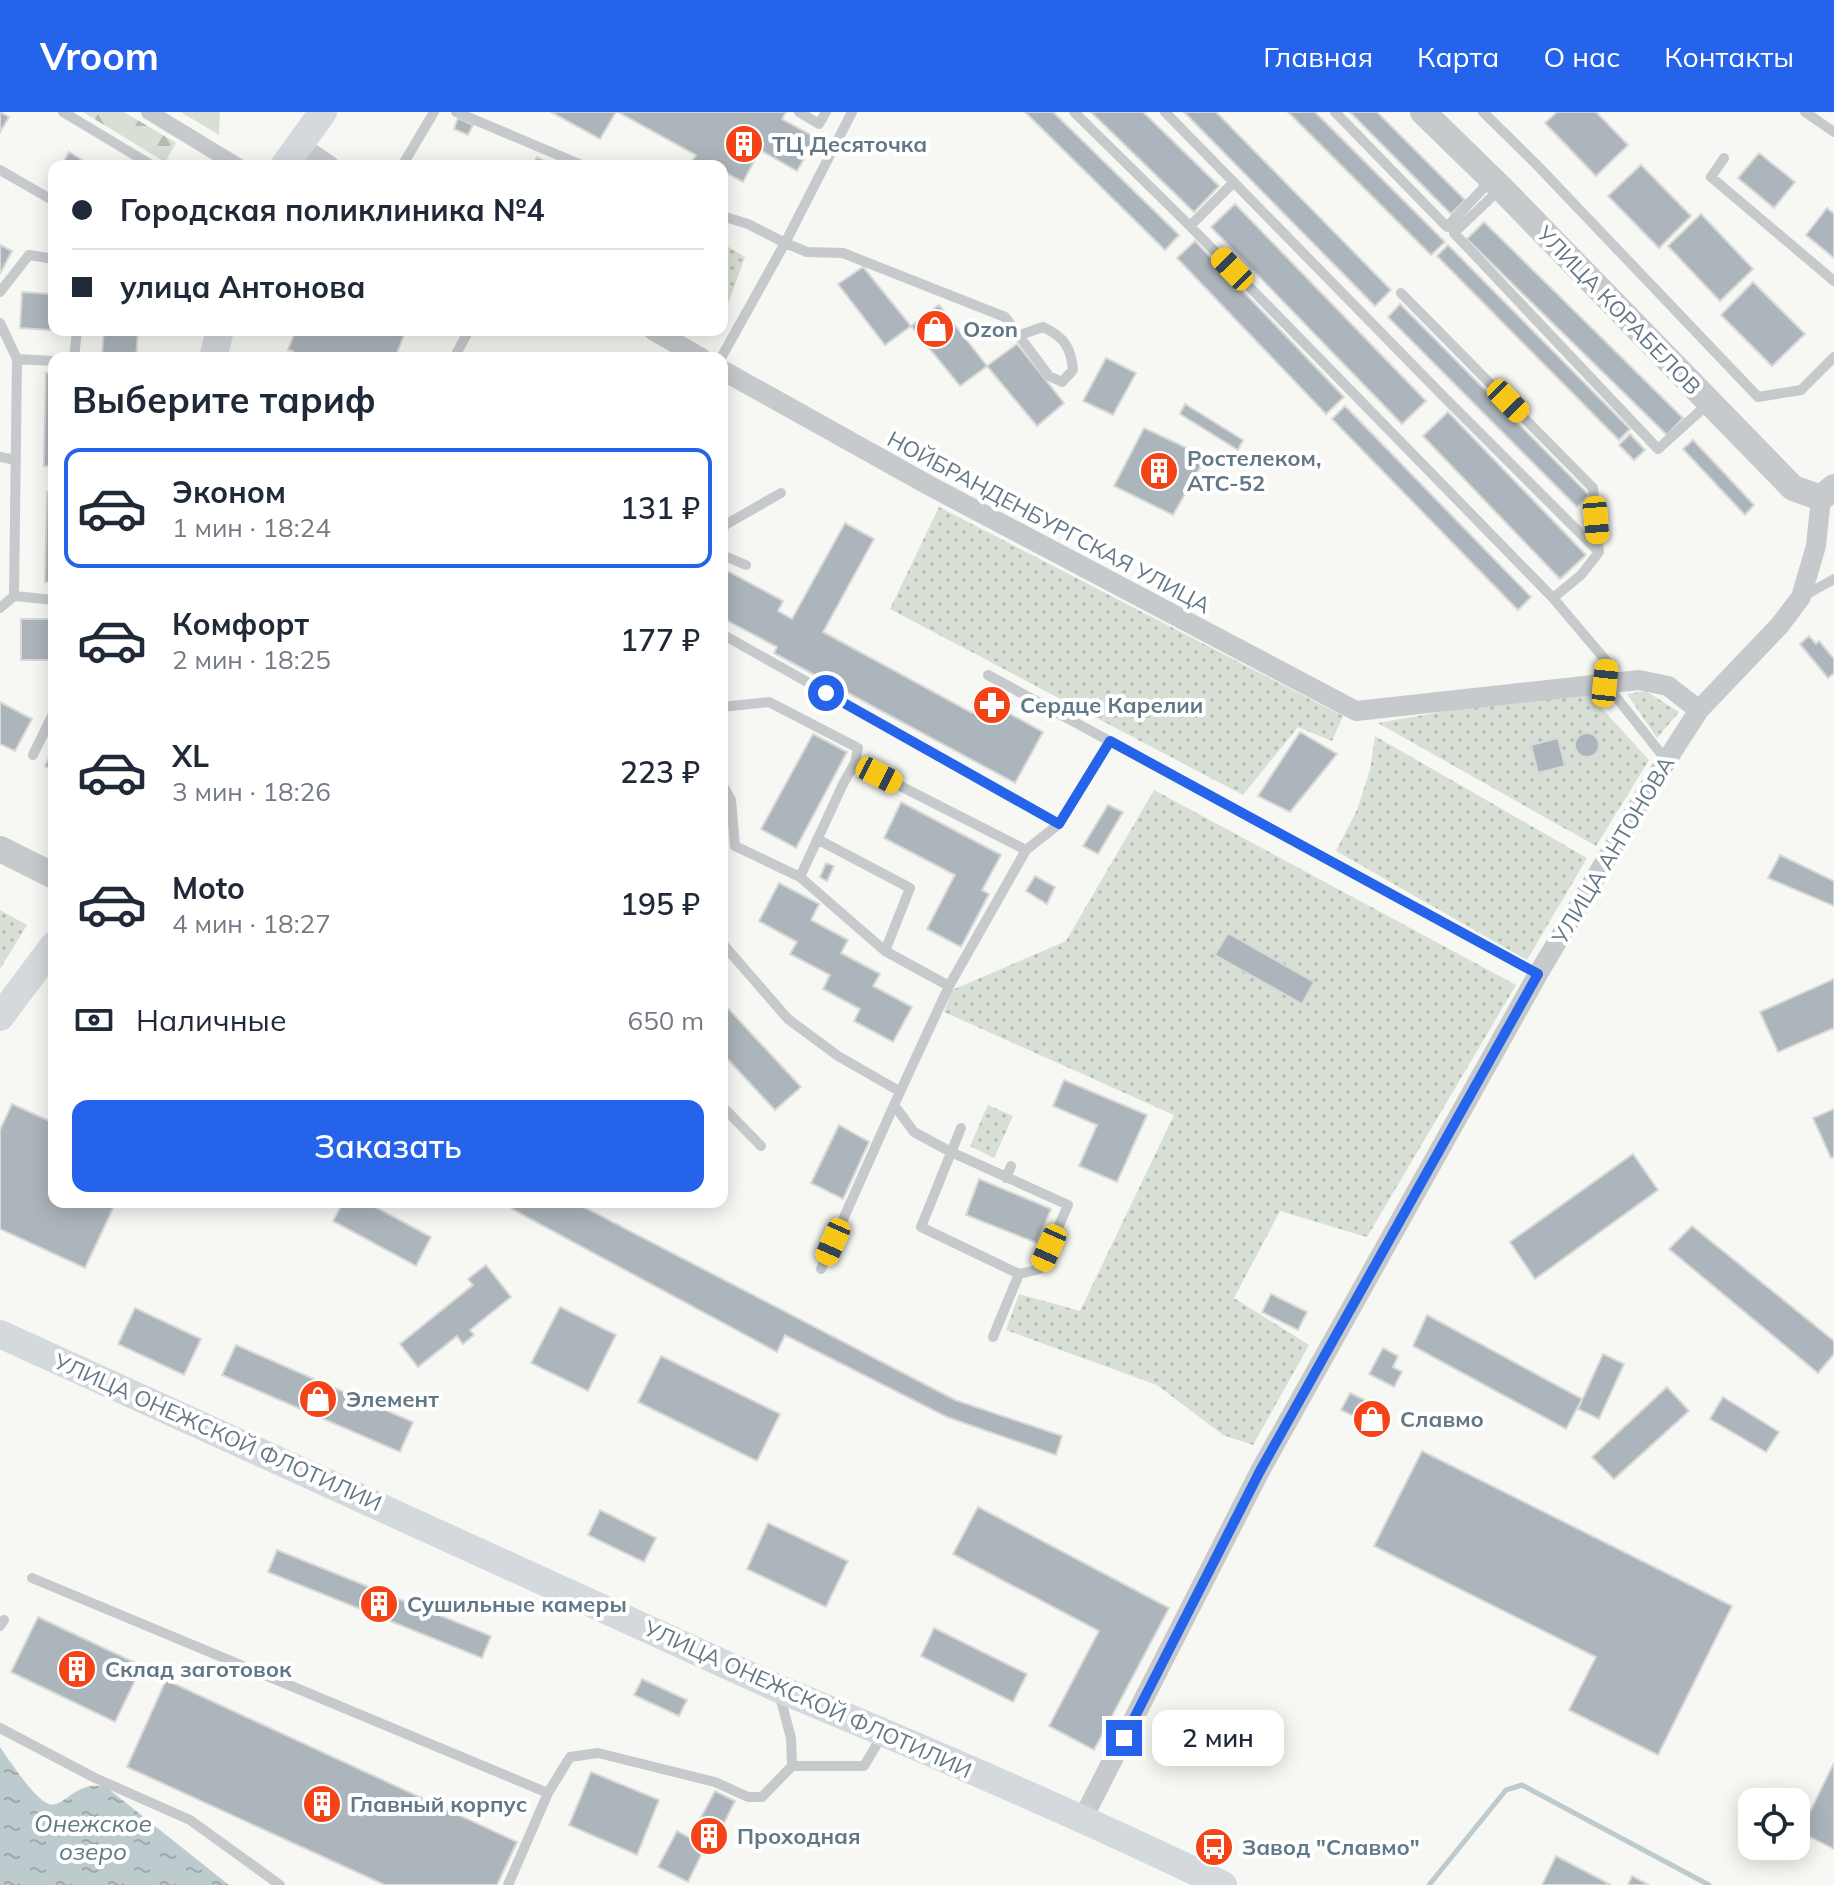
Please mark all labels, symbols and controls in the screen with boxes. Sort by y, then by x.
text: Vroom [40,32,159,80]
text: Главная [1263,39,1373,74]
text: Карта [1417,39,1499,74]
text: О нас [1543,39,1620,74]
text: Контакты [1664,39,1794,74]
building icon: ТЦ Десяточка [723,123,765,165]
place label: ТЦ Десяточка [772,130,927,158]
text: Городская поликлиника №4 [120,191,545,229]
street label: УЛИЦА КОРАБЕЛОВ [1530,219,1707,400]
car [1207,243,1257,295]
text: улица Антонова [120,268,366,306]
shop icon: Ozon [914,308,956,350]
place label: Ozon [963,315,1018,343]
car [1483,375,1533,427]
text: Выберите тариф [72,377,376,422]
street label: НОЙБРАНДЕНБУРГСКАЯ УЛИЦА [883,425,1215,619]
place label: Ростелеком, АТС-52 [1187,444,1321,497]
building icon: Ростелеком, АТС-52 [1138,450,1180,492]
icon: car [76,472,148,544]
text: Эконом [172,473,286,511]
text: 131 ₽ [620,489,700,527]
car [1582,495,1610,545]
text: 1 мин · 18:24 [172,511,331,544]
icon: car [76,604,148,676]
text: Комфорт [172,605,309,643]
text: 177 ₽ [620,621,700,659]
text: 2 мин · 18:25 [172,643,331,676]
car [1591,658,1619,708]
route start [808,675,844,711]
pharmacy icon: Сердце Карелии [971,684,1013,726]
place label: Сердце Карелии [1020,691,1203,719]
icon: car [76,736,148,808]
text: XL [172,737,209,775]
street label: УЛИЦА АНТОНОВА [1545,751,1680,950]
text: 223 ₽ [620,753,700,791]
car [852,753,906,797]
text: 3 мин · 18:26 [172,775,331,808]
icon: car [76,868,148,940]
text: Moto [172,869,245,907]
text: 195 ₽ [620,885,700,923]
text: 4 мин · 18:27 [172,907,331,940]
icon: cash [72,998,116,1042]
text: Наличные [136,1001,287,1039]
text: 650 m [628,1004,704,1037]
button: Заказать [72,1100,704,1192]
car [812,1215,854,1269]
car [1028,1221,1070,1275]
street label: УЛИЦА ОНЕЖСКОЙ ФЛОТИЛИИ [49,1346,386,1517]
shop icon: Элемент [297,1378,339,1420]
place label: Элемент [346,1385,439,1413]
shop icon: Славмо [1351,1398,1393,1440]
place label: Славмо [1400,1405,1484,1433]
building icon: Сушильные камеры [358,1583,400,1625]
place label: Сушильные камеры [407,1590,627,1618]
street label: УЛИЦА ОНЕЖСКОЙ ФЛОТИЛИИ [639,1613,976,1784]
building icon: Склад заготовок [56,1648,98,1690]
place label: Склад заготовок [105,1655,292,1683]
callout: 2 мин [1152,1710,1284,1766]
route end [1106,1720,1142,1756]
text: 2 мин [1182,1721,1254,1754]
building icon: Главный корпус [301,1783,343,1825]
map controls [1738,1788,1810,1860]
button: locate [1738,1788,1810,1860]
place label: Главный корпус [350,1790,527,1818]
water label: Онежское озеро [34,1808,152,1866]
building icon: Проходная [688,1815,730,1857]
place label: Проходная [737,1822,861,1850]
bus stop icon: Завод "Славмо" [1193,1826,1235,1868]
place label: Завод "Славмо" [1242,1833,1420,1861]

